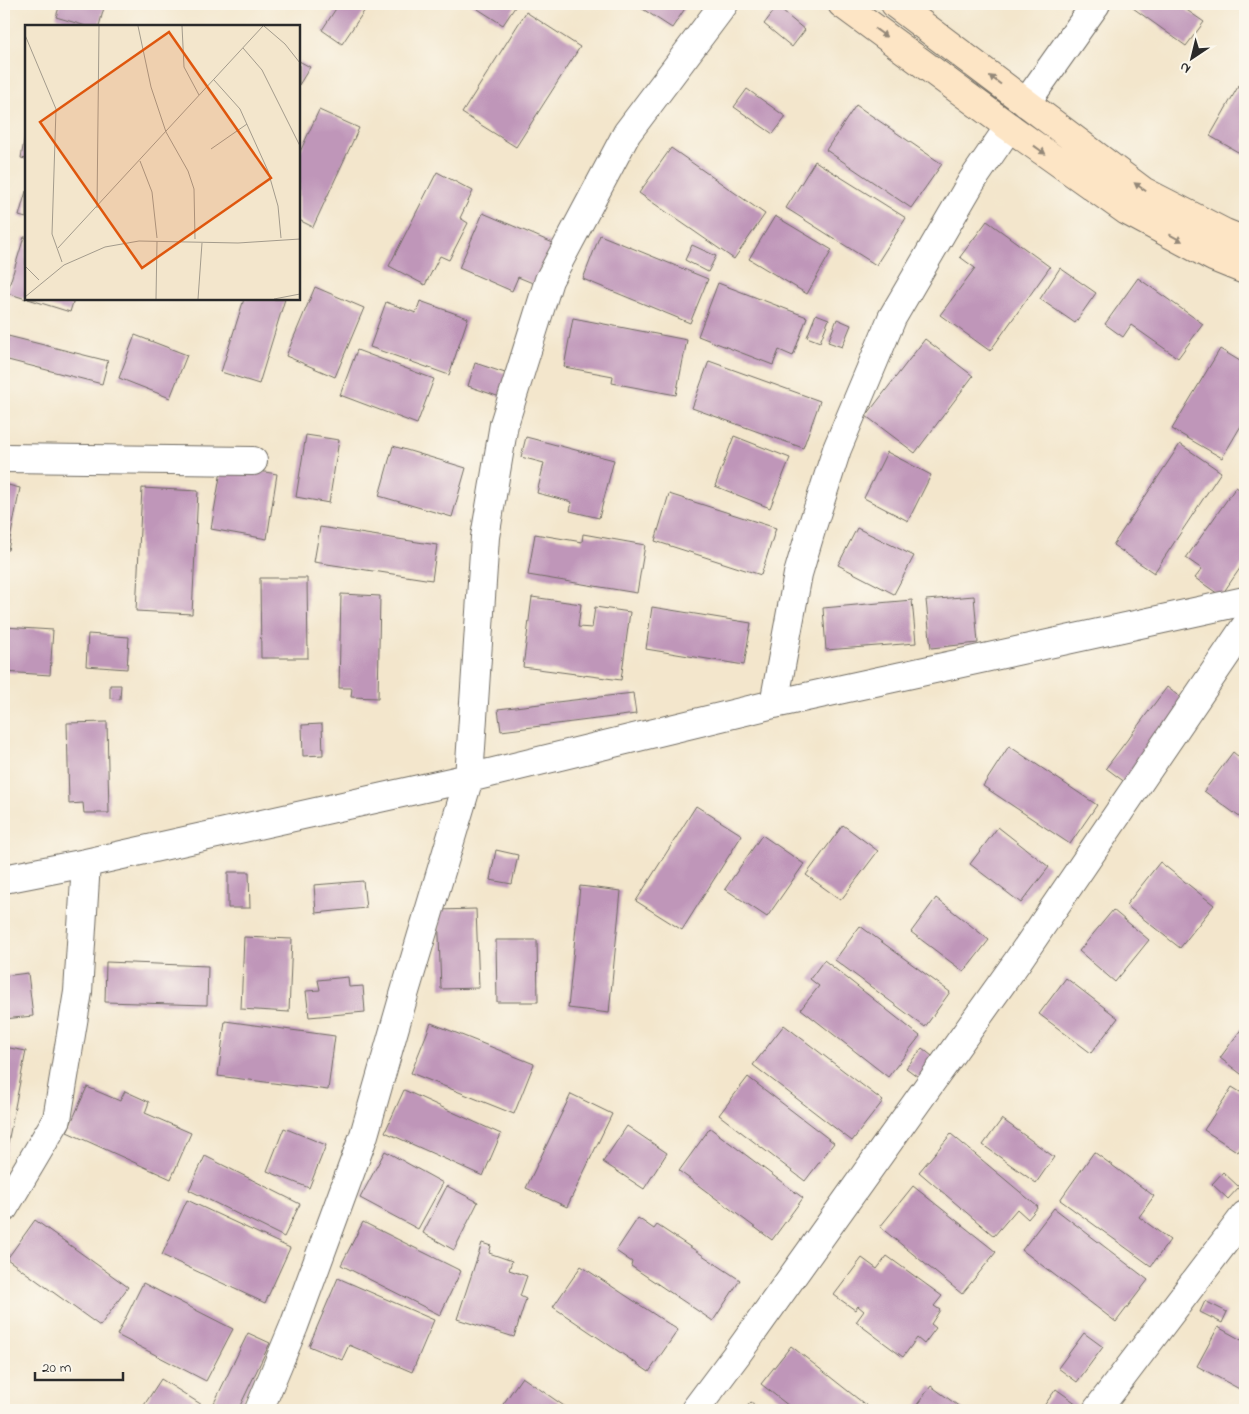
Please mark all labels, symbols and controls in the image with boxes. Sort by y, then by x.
inset map [25,25,300,300]
one-way arrow [874,28,888,38]
north arrow [1166,32,1216,82]
text: N [1176,56,1195,79]
one-way arrow [988,75,1002,85]
one-way arrow [1033,145,1047,155]
one-way arrow [1133,182,1146,192]
one-way arrow [1169,234,1184,242]
scale bar [35,1349,122,1381]
text: 20 m [42,1357,72,1379]

